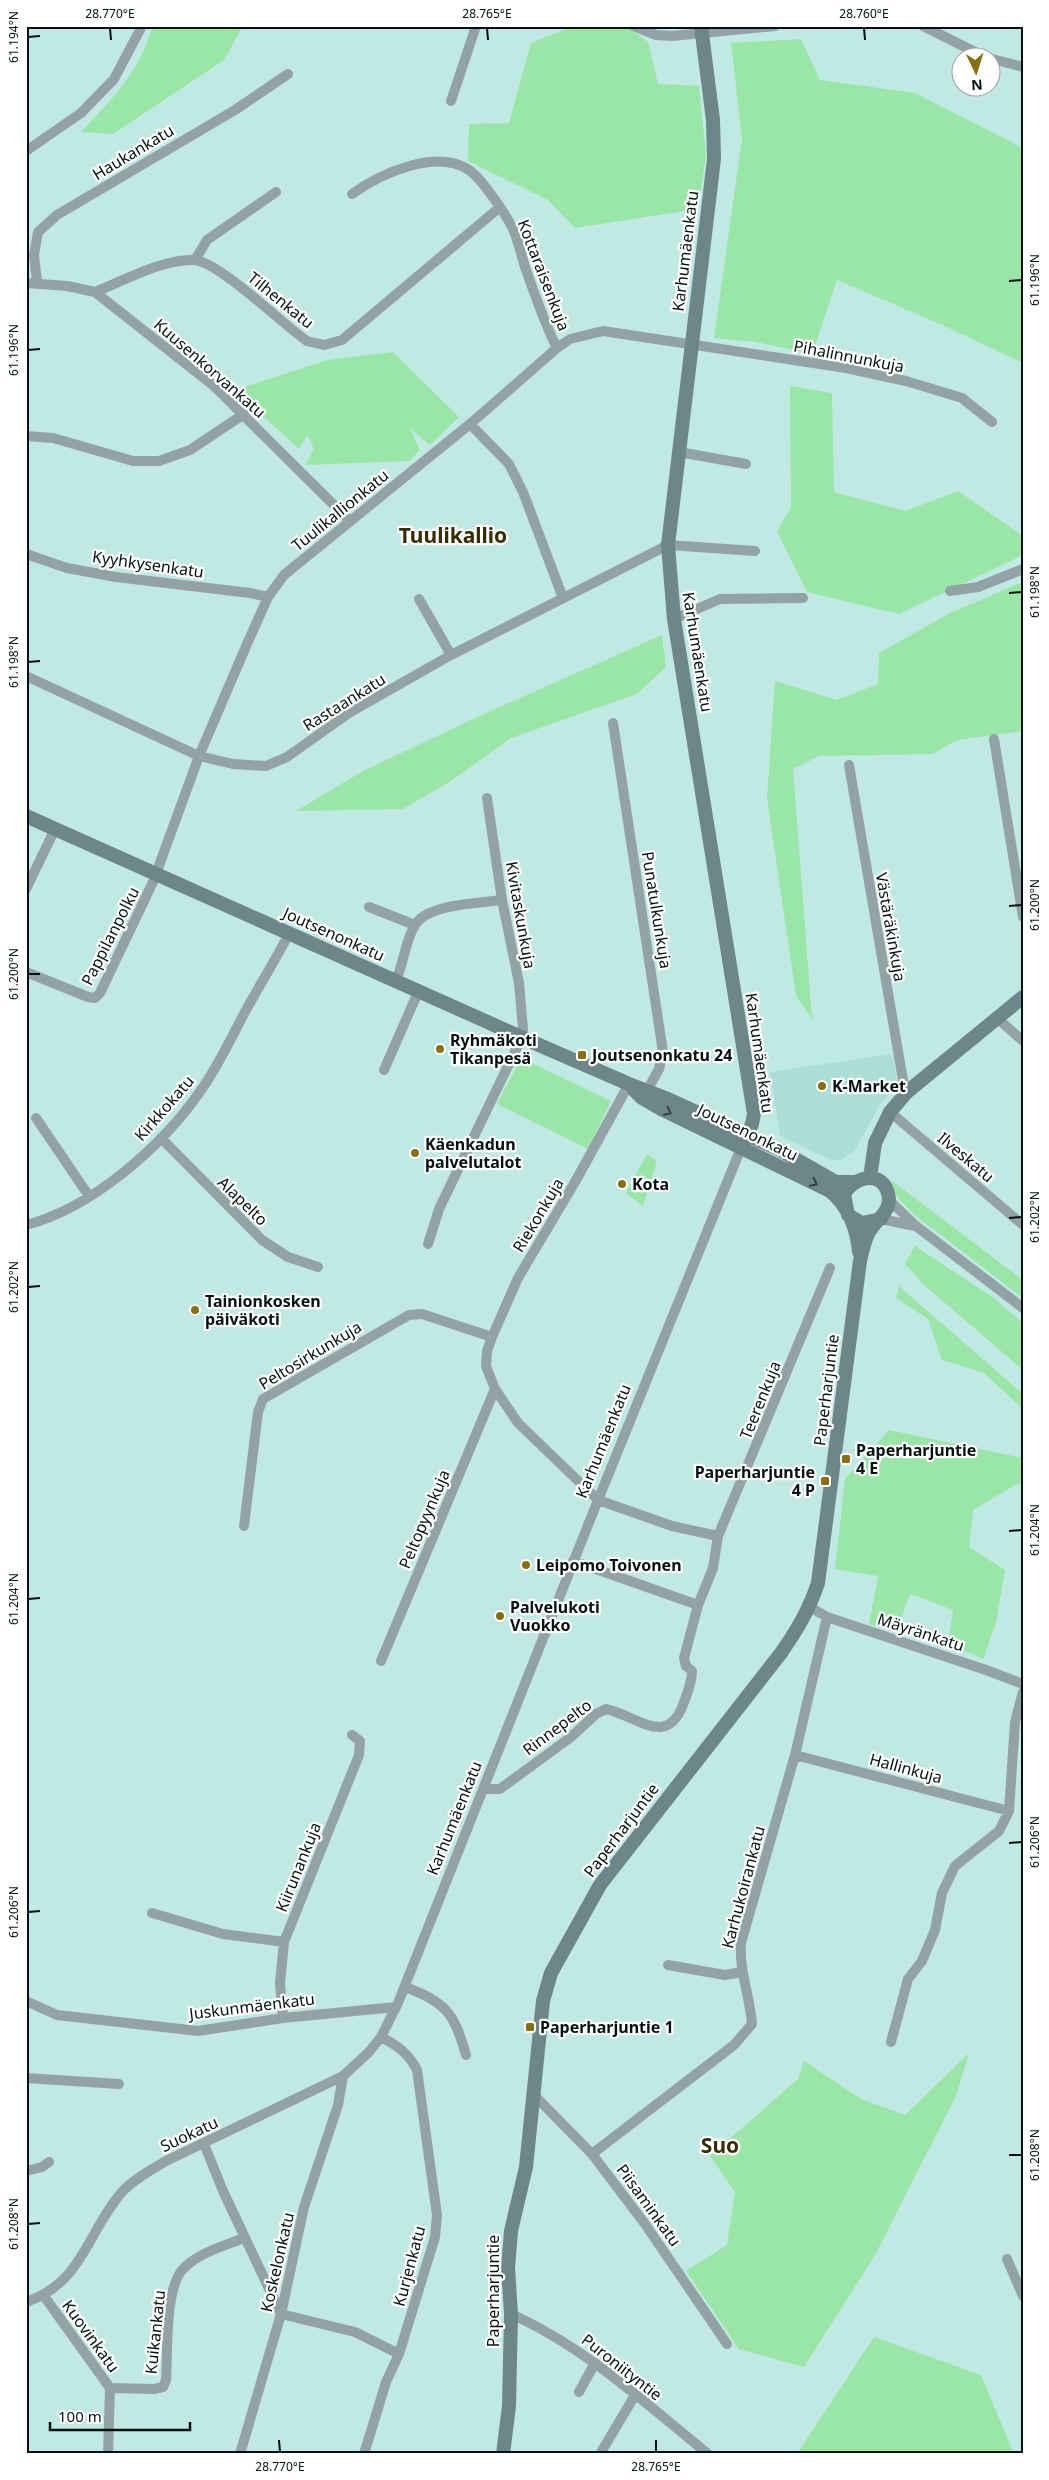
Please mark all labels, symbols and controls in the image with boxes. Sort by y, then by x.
text: 28.770°E [85,5,135,22]
text: 28.765°E [462,5,512,22]
text: 28.760°E [839,5,889,22]
text: 61.194°N [5,11,22,63]
north arrow [952,48,1002,98]
text: N [971,76,983,95]
street label: Haukankatu [88,119,178,185]
street label: Karhumäenkatu [667,189,703,313]
street label: Kottaraisenkuja [513,216,575,334]
text: 61.196°N [1026,254,1043,306]
street label: Tilhenkatu [243,267,319,333]
street label: Kuusenkorvankatu [149,313,271,423]
text: 61.196°N [5,324,22,376]
street label: Pihalinnunkuja [792,335,906,377]
street label: Tuulikallionkatu [287,464,393,556]
district label: Tuulikallio [399,521,507,549]
street label: Kyyhkysenkatu [91,545,205,583]
text: 61.198°N [1026,566,1043,618]
street label: Karhumäenkatu [678,590,718,714]
text: 61.198°N [5,636,22,688]
street label: Rastaankatu [299,668,389,736]
street label: Punatulkunkuja [637,850,677,970]
street label: Kivitaskunkuja [501,860,541,970]
street label: Västäräkinkuja [871,871,911,983]
text: 61.200°N [1026,879,1043,931]
street label: Pappilanpolku [76,883,144,989]
street label: Joutsenonkatu [278,901,388,966]
text: 61.200°N [5,948,22,1000]
street label: Karhumäenkatu [741,991,779,1115]
place label: Ryhmäkoti Tikanpesä [450,1029,537,1069]
marker: Ryhmäkoti Tikanpesä [434,1043,446,1055]
place label: Joutsenonkatu 24 [590,1044,732,1066]
marker: Joutsenonkatu 24 [576,1049,588,1061]
street label: Kirkkokatu [129,1070,199,1146]
place label: K-Market [832,1075,906,1097]
marker: K-Market [816,1080,828,1092]
street label: Joutsenonkatu [692,1097,802,1166]
one-way arrow [663,1106,672,1116]
street label: Ilveskatu [933,1127,999,1187]
place label: Käenkadun palvelutalot [425,1133,522,1173]
marker: Käenkadun palvelutalot [409,1147,421,1159]
street label: Alapelto [213,1172,273,1230]
place label: Kota [632,1173,669,1195]
street label: Riekonkuja [507,1174,569,1256]
one-way arrow [809,1177,818,1187]
marker: Kota [616,1178,628,1190]
text: 61.202°N [1026,1191,1043,1243]
text: 61.202°N [5,1261,22,1313]
place label: Tainionkosken päiväkoti [205,1290,321,1330]
marker: Tainionkosken päiväkoti [189,1304,201,1316]
street label: Peltosirkunkuja [254,1316,366,1394]
street label: Paperharjuntie [808,1333,844,1447]
street label: Teerenkuja [734,1358,786,1442]
street label: Karhumäenkatu [570,1381,636,1501]
place label: Paperharjuntie 4 E [856,1439,976,1479]
marker: Paperharjuntie 4 E [840,1453,852,1465]
place label: Paperharjuntie 4 P [695,1461,815,1501]
street label: Peltopyynkuja [393,1466,455,1572]
marker: Paperharjuntie 4 P [819,1475,831,1487]
text: 61.204°N [1026,1504,1043,1556]
place label: Leipomo Toivonen [536,1554,682,1576]
marker: Leipomo Toivonen [520,1559,532,1571]
text: 61.204°N [5,1573,22,1625]
place label: Palvelukoti Vuokko [510,1596,600,1636]
street label: Mäyränkatu [875,1608,967,1656]
marker: Palvelukoti Vuokko [494,1610,506,1622]
street label: Rinnepelto [518,1694,596,1760]
street label: Hallinkuja [867,1748,945,1788]
street label: Karhumäenkatu [421,1758,487,1878]
street label: Paperharjuntie [578,1778,664,1882]
text: 61.206°N [1026,1816,1043,1868]
street label: Kiirunankuja [270,1819,326,1915]
street label: Karhukoirankatu [716,1823,770,1951]
text: 61.206°N [5,1886,22,1938]
street label: Juskunmäenkatu [186,1987,316,2025]
place label: Paperharjuntie 1 [540,2016,674,2038]
marker: Paperharjuntie 1 [524,2021,536,2033]
street label: Suokatu [156,2111,222,2157]
text: 61.208°N [1026,2129,1043,2181]
district label: Suo [701,2131,739,2159]
street label: Piisaminkatu [612,2159,686,2251]
text: 61.208°N [5,2198,22,2250]
street label: Koskelonkatu [255,2210,299,2314]
street label: Kurjenkatu [388,2223,430,2309]
street label: Paperharjuntie [482,2235,504,2347]
street label: Kuikankatu [140,2289,170,2375]
street label: Kuovinkatu [57,2295,125,2377]
street label: Puroniityntie [577,2329,667,2405]
scale bar [50,2400,190,2432]
text: 100 m [58,2406,102,2426]
text: 28.770°E [255,2458,305,2475]
text: 28.765°E [631,2458,681,2475]

